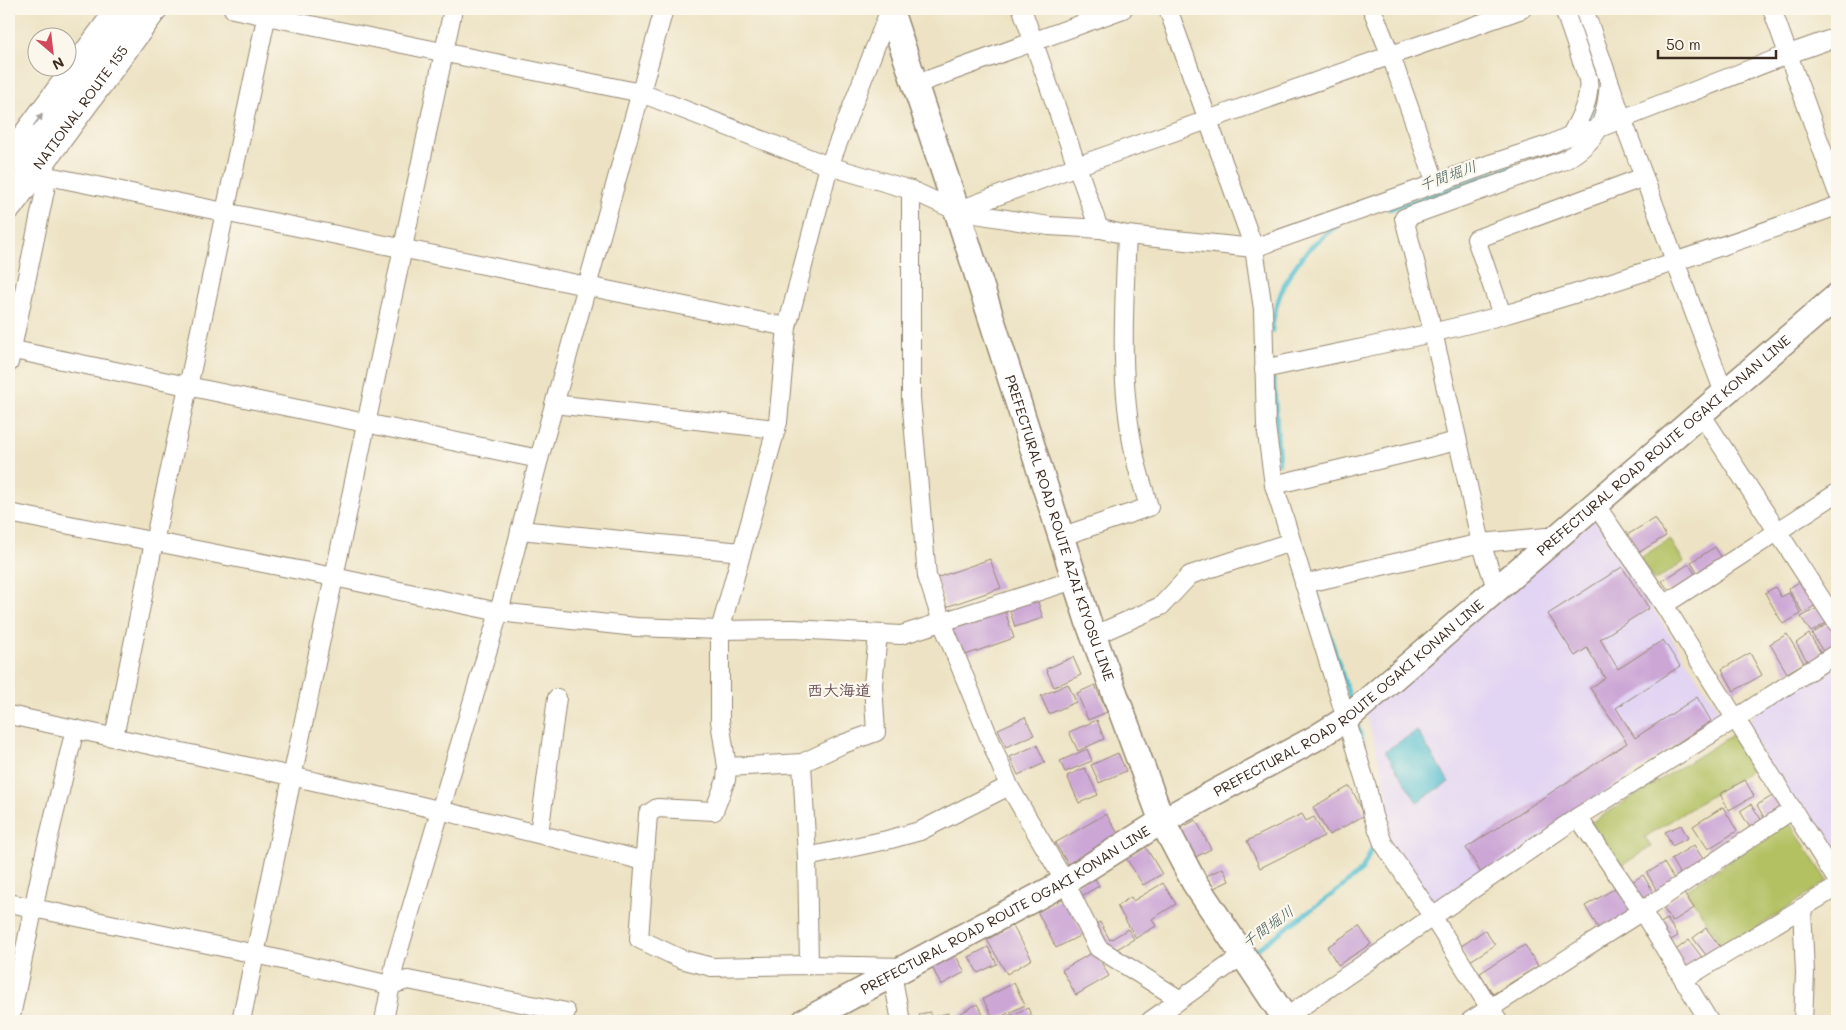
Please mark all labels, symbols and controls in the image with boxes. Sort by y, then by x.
north arrow [28,28,78,78]
scale bar [1658,28,1776,60]
text: 50 m [1666,34,1701,54]
street label: NATIONAL ROUTE 155 [30,42,132,172]
one-way arrow [33,113,43,127]
water label: 千間堀川 [1416,155,1479,195]
street label: PREFECTURAL ROAD ROUTE OGAKI KONAN LINE [1532,330,1794,560]
street label: PREFECTURAL ROAD ROUTE AZAI KIYOSU LINE [1001,373,1119,683]
street label: PREFECTURAL ROAD ROUTE OGAKI KONAN LINE [1210,595,1487,800]
district label: 西大海道 [807,679,871,700]
street label: PREFECTURAL ROAD ROUTE OGAKI KONAN LINE [857,821,1154,999]
water label: 千間堀川 [1237,900,1298,952]

